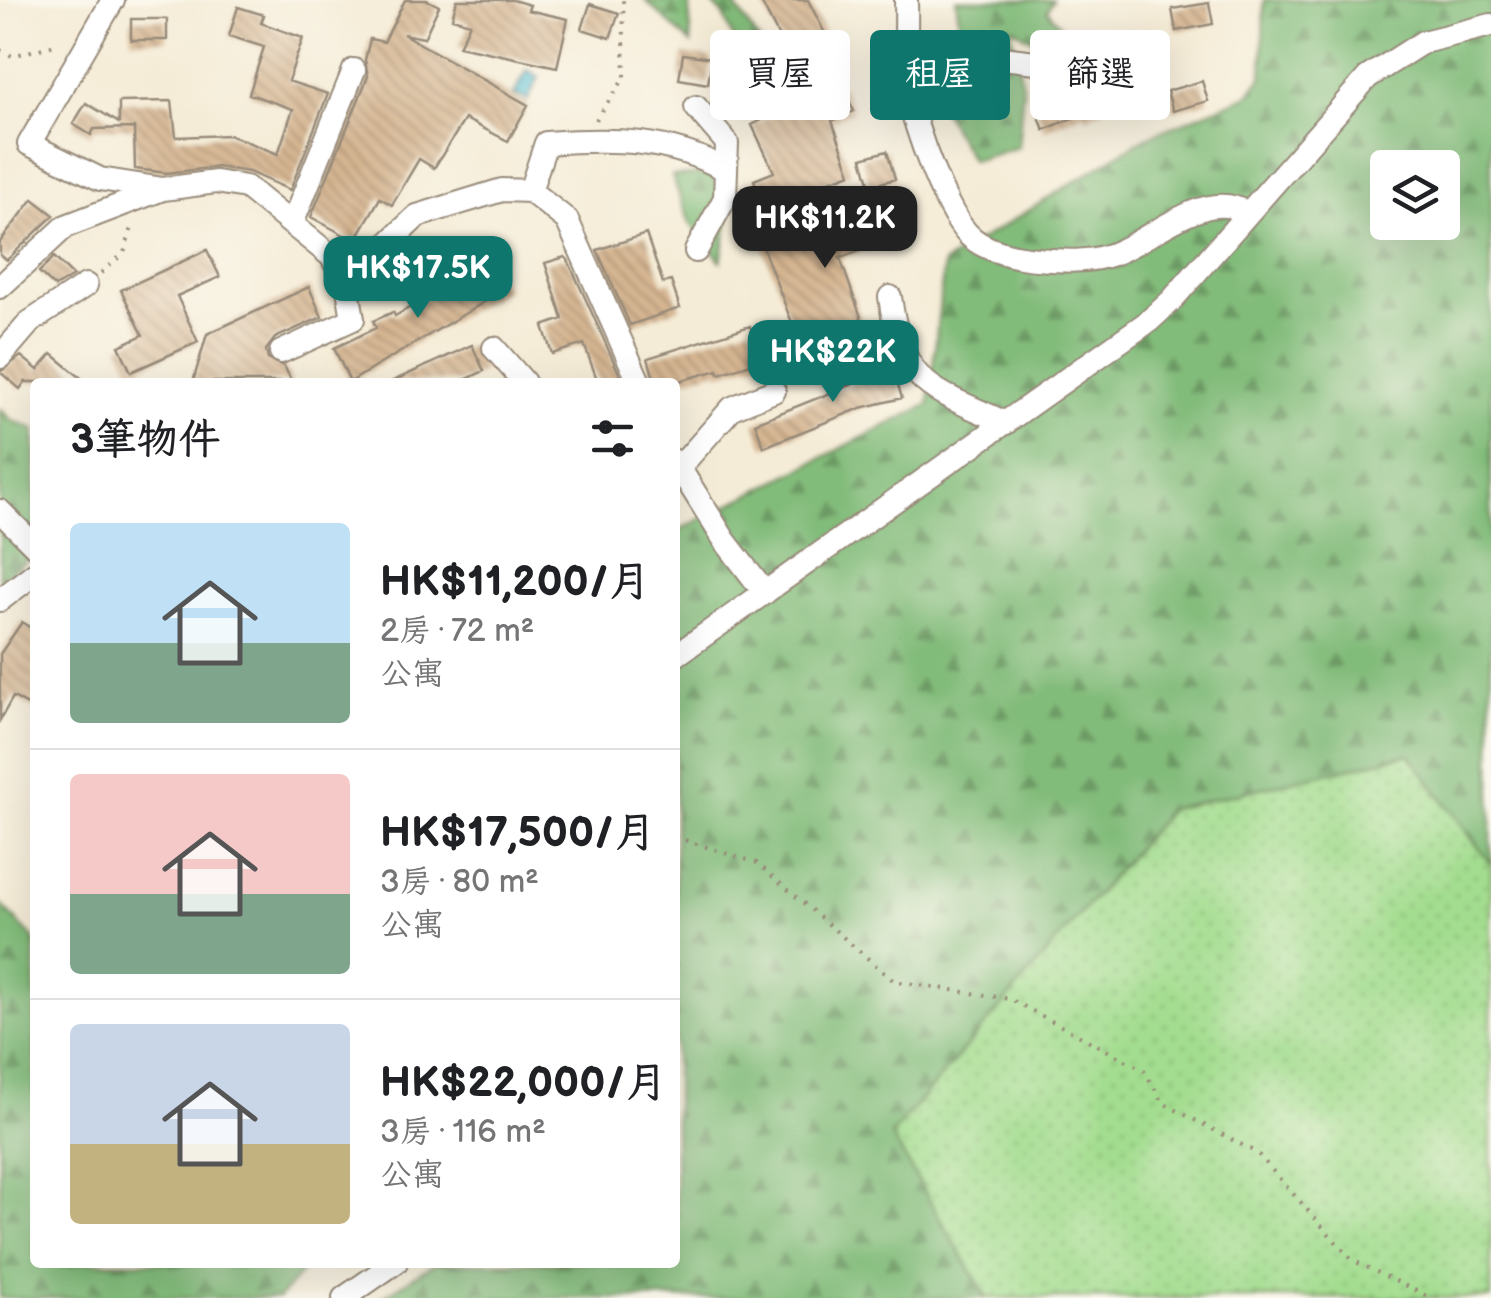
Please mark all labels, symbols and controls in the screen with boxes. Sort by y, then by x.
chip: 買屋 [710,30,850,120]
chip: 租屋 [870,30,1010,120]
chip: 篩選 [1030,30,1170,120]
map controls [1370,150,1460,240]
button: layers [1370,150,1460,240]
pin: HK$11.2K [722,186,928,271]
text: HK$11.2K [754,199,896,238]
pin: HK$17.5K [315,236,521,321]
text: HK$17.5K [346,249,490,288]
pin: HK$22K [752,320,914,405]
text: HK$22K [770,333,896,372]
icon: filters [585,411,640,466]
text: 3筆物件 [70,415,221,466]
text: HK$11,200/月 [380,557,651,608]
icon: home [150,563,270,683]
text: 2房 · 72 m² [380,612,534,651]
text: 公寓 [380,655,444,694]
text: HK$17,500/月 [380,808,656,859]
icon: home [150,814,270,934]
text: 3房 · 80 m² [380,863,539,902]
text: 公寓 [380,906,444,945]
text: HK$22,000/月 [380,1058,668,1109]
icon: home [150,1064,270,1184]
text: 3房 · 116 m² [380,1113,546,1152]
text: 公寓 [380,1156,444,1195]

